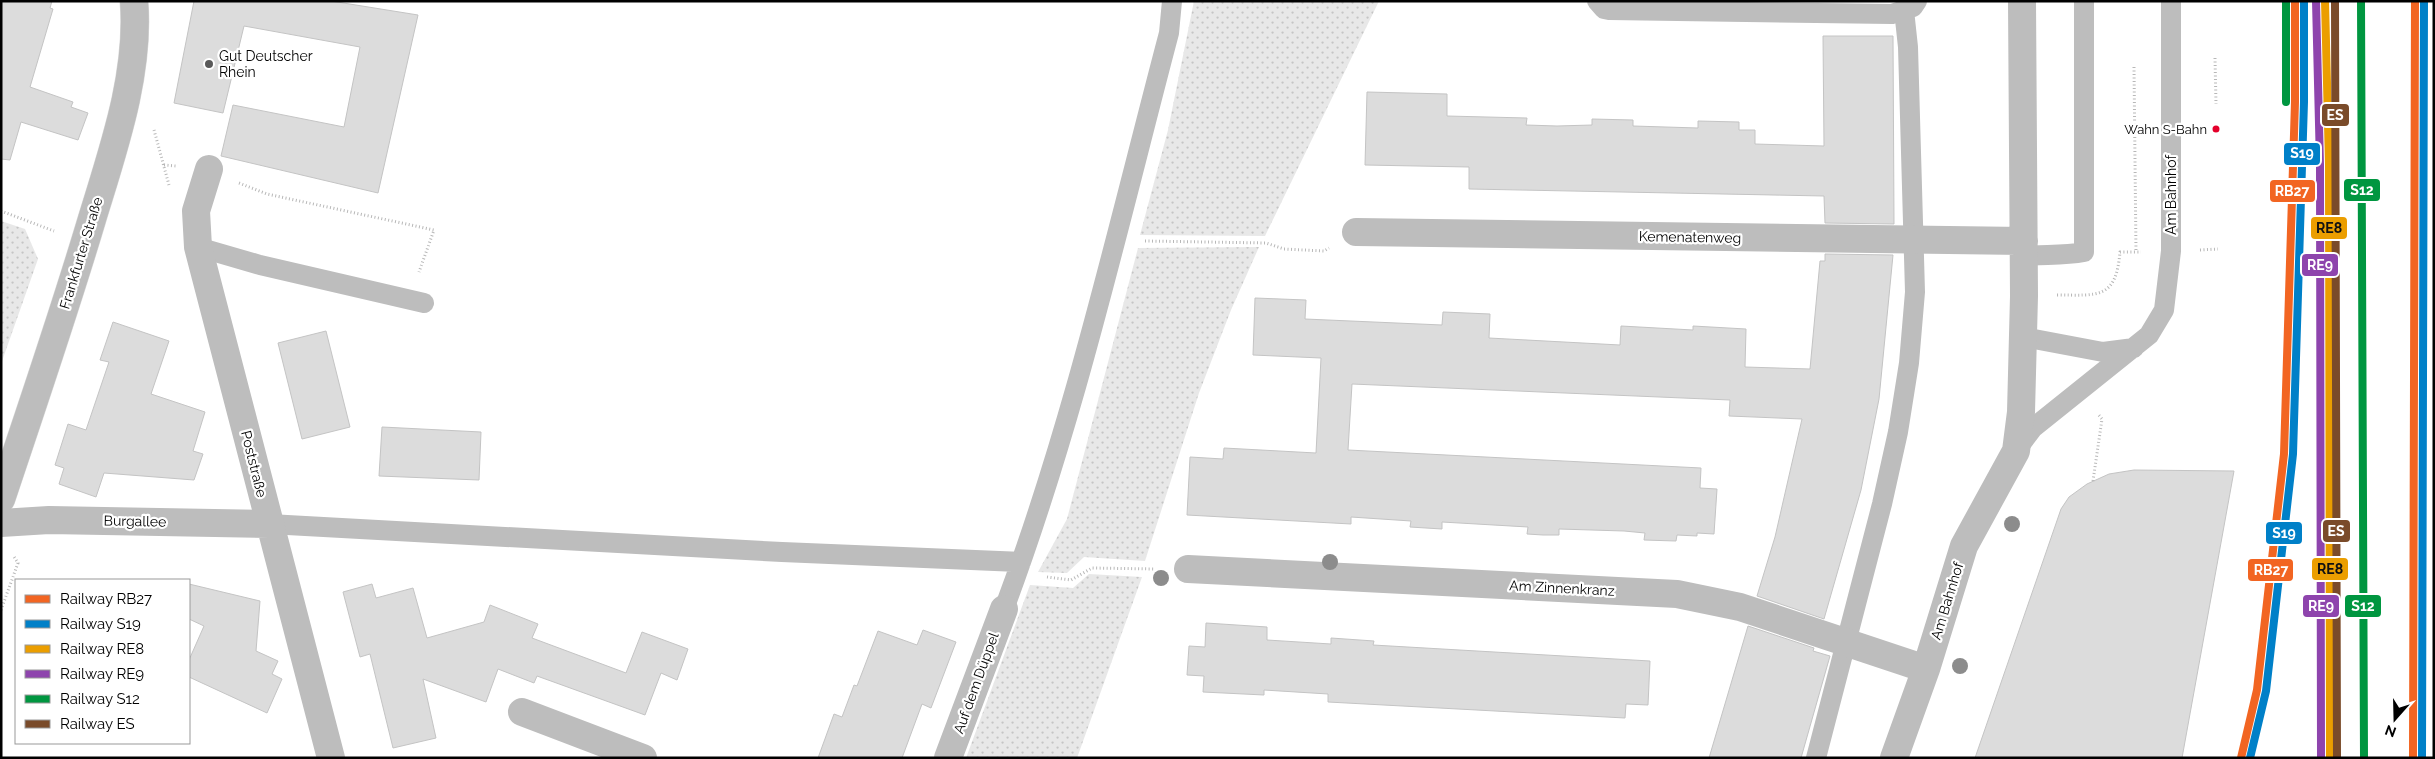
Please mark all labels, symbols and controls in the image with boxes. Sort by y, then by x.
place label: Gut Deutscher Rhein [219,48,313,80]
marker: Gut Deutscher Rhein [203,58,215,70]
line badge: ES [2321,103,2350,127]
text: ES [2327,107,2344,123]
place label: Wahn S-Bahn [2124,122,2207,137]
marker: Wahn S-Bahn [2211,124,2221,134]
line badge: S19 [2283,142,2321,166]
text: S19 [2290,145,2314,161]
street label: Am Bahnhof [2163,154,2179,235]
line badge: S12 [2343,178,2381,202]
line badge: RB27 [2269,179,2316,203]
text: S12 [2350,182,2374,198]
text: RB27 [2275,183,2309,199]
street label: Frankfurter Straße [56,195,106,311]
line badge: RE8 [2310,216,2348,240]
text: RE8 [2316,220,2342,236]
street label: Kemenatenweg [1639,228,1741,246]
line badge: RE9 [2301,253,2339,277]
text: RE9 [2307,257,2333,273]
street label: Poststraße [238,429,270,499]
street label: Burgallee [104,512,166,530]
line badge: ES [2322,519,2351,543]
line badge: S19 [2265,521,2303,545]
text: ES [2328,523,2345,539]
text: S19 [2272,525,2296,541]
line badge: RE8 [2311,557,2349,581]
line badge: RB27 [2247,558,2294,582]
street label: Am Bahnhof [1928,559,1967,642]
text: RE8 [2317,561,2343,577]
text: RB27 [2254,562,2288,578]
street label: Am Zinnenkranz [1509,577,1615,599]
legend [15,579,190,744]
text: Railway RB27 [60,590,152,608]
line badge: RE9 [2302,594,2340,618]
line badge: S12 [2344,594,2382,618]
text: RE9 [2308,598,2334,614]
text: S12 [2351,598,2375,614]
text: Railway S19 [60,615,141,633]
street label: Auf dem Düppel [950,630,1002,736]
text: Railway RE8 [60,640,144,658]
text: Railway RE9 [60,665,144,683]
text: Railway S12 [60,690,140,708]
north arrow [2370,694,2420,744]
text: Railway ES [60,715,135,733]
text: N [2383,722,2398,741]

